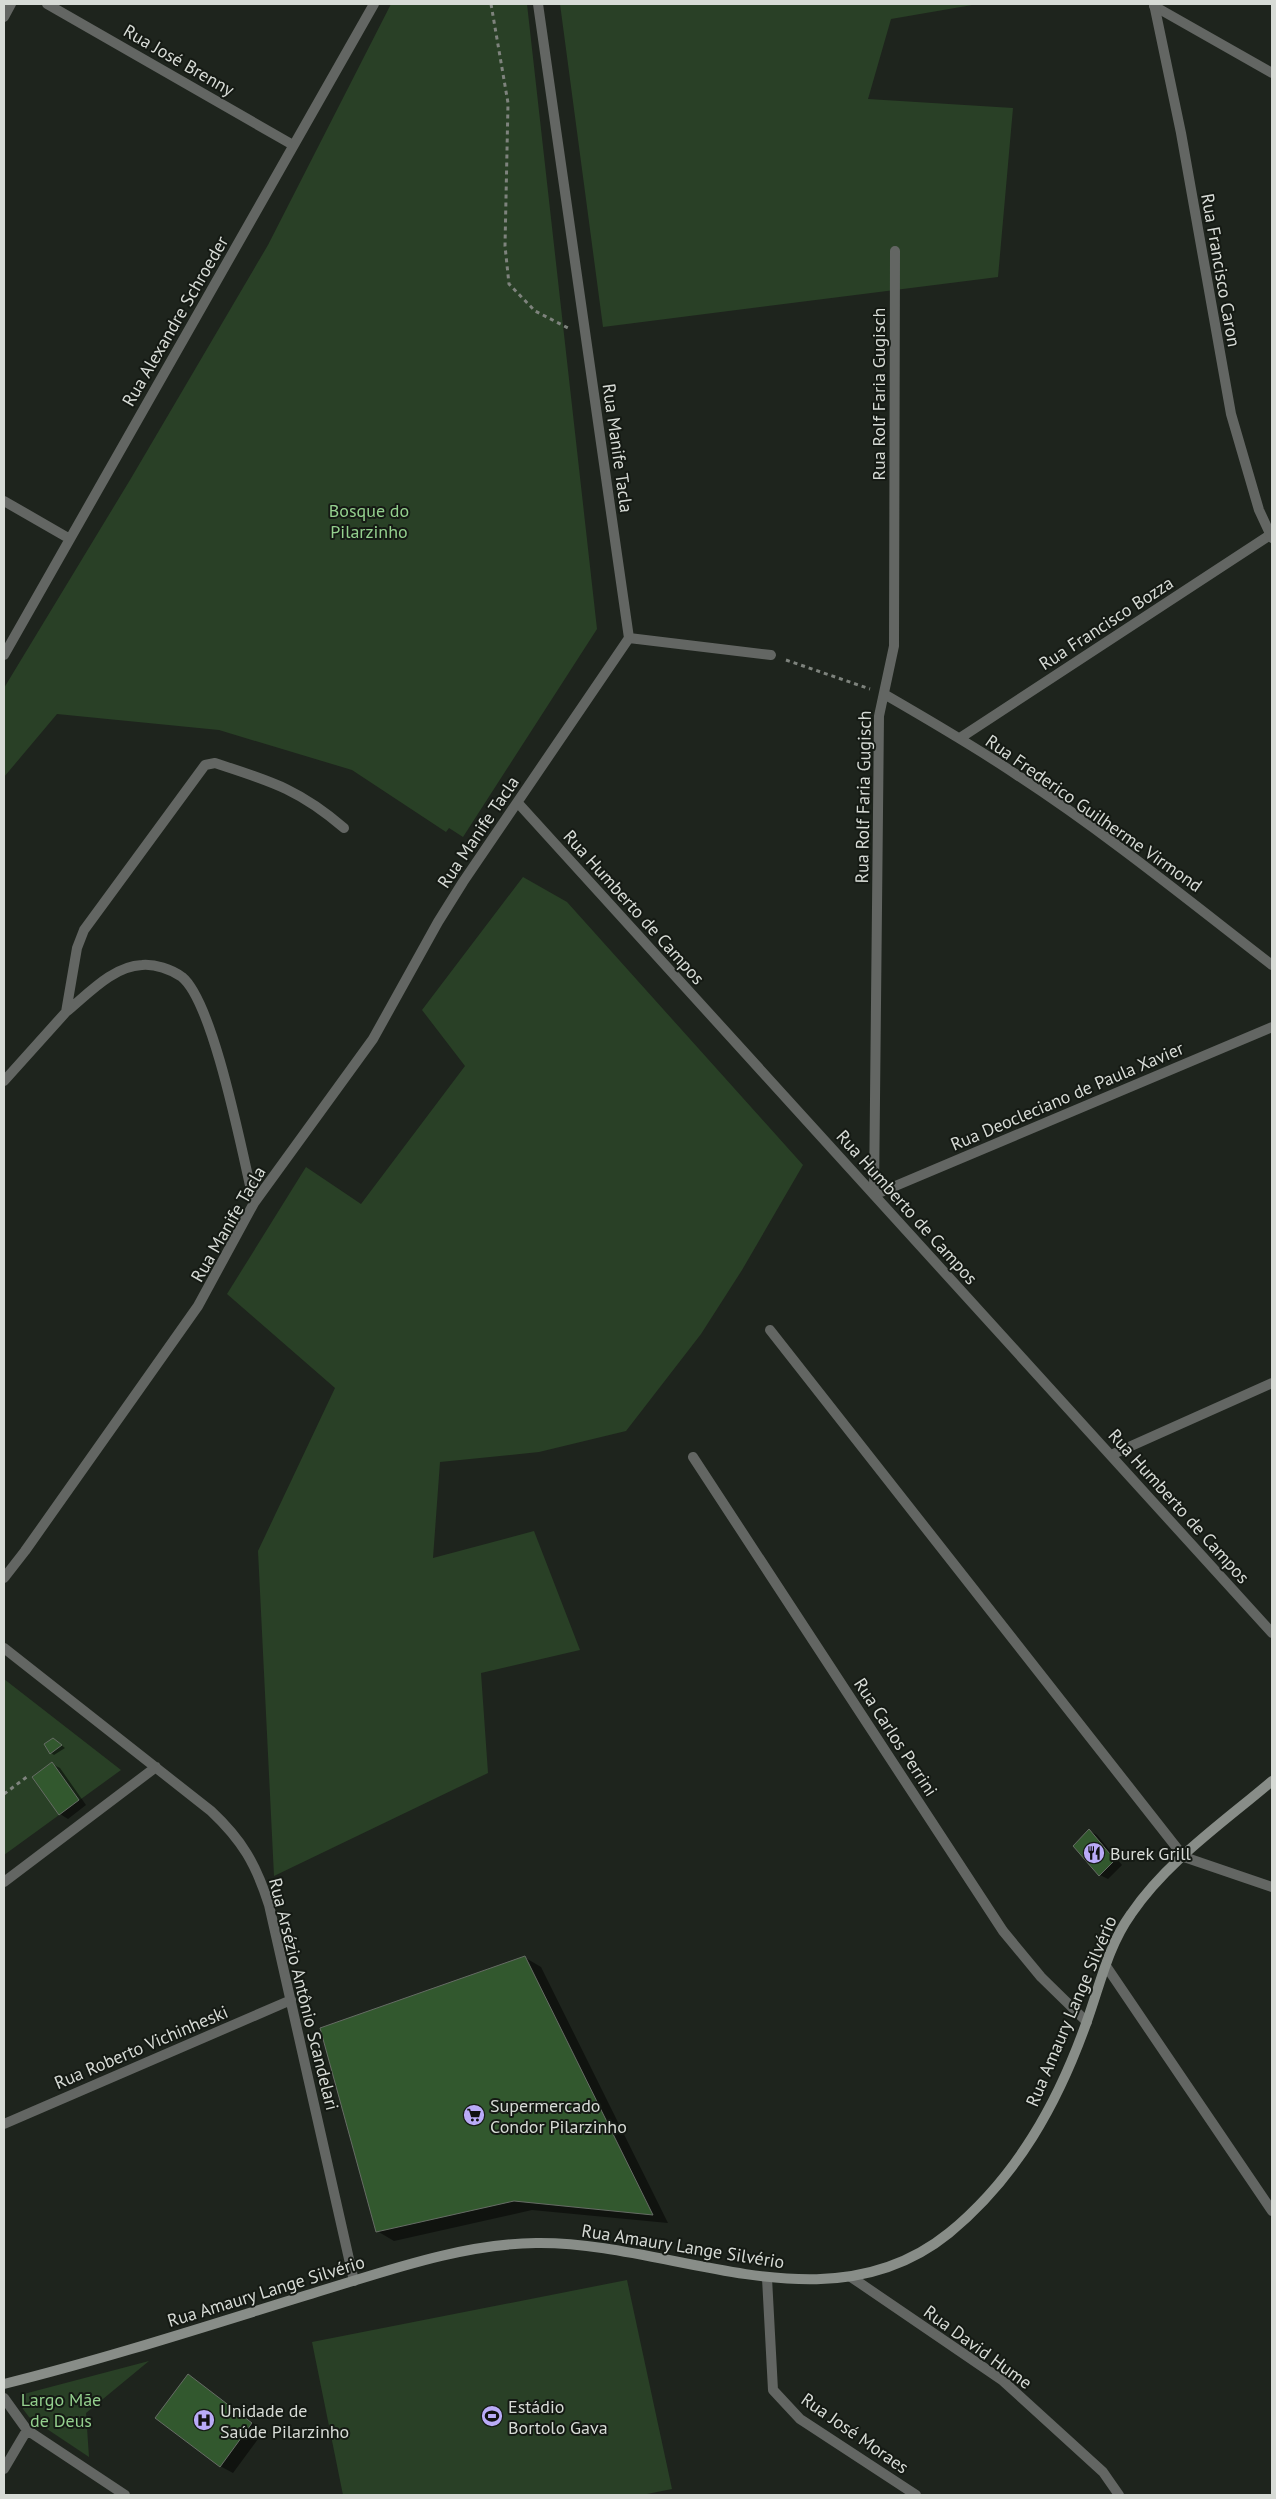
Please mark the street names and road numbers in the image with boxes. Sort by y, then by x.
street label: Rua José Brenny [119,19,239,101]
street label: Rua Francisco Caron [1196,192,1246,348]
street label: Rua Alexandre Schroeder [117,232,233,410]
street label: Rua Rolf Faria Gugisch [867,308,890,480]
street label: Rua Manife Tacla [598,382,638,514]
street label: Rua Francisco Bozza [1034,571,1178,675]
street label: Rua Rolf Faria Gugisch [850,710,876,884]
street label: Rua Frederico Guilherme Virmond [981,729,1207,897]
street label: Rua Manife Tacla [432,772,524,892]
street label: Rua Humberto de Campos [558,825,710,989]
street label: Rua Deocleciano de Paula Xavier [947,1036,1187,1156]
street label: Rua Humberto de Campos [831,1125,983,1289]
street label: Rua Manife Tacla [186,1162,270,1286]
street label: Rua Humberto de Campos [1103,1424,1255,1588]
street label: Rua Carlos Perrini [849,1673,943,1801]
street label: Rua Arsézio Antônio Scandelari [264,1875,344,2113]
street label: Rua Amaury Lange Silvério [1020,1912,1122,2110]
street label: Rua Roberto Vichinheski [51,2000,231,2094]
street label: Rua Amaury Lange Silvério [580,2219,786,2273]
street label: Rua Amaury Lange Silvério [165,2250,367,2332]
street label: Rua David Hume [919,2300,1037,2394]
street label: Rua José Moraes [797,2387,913,2479]

